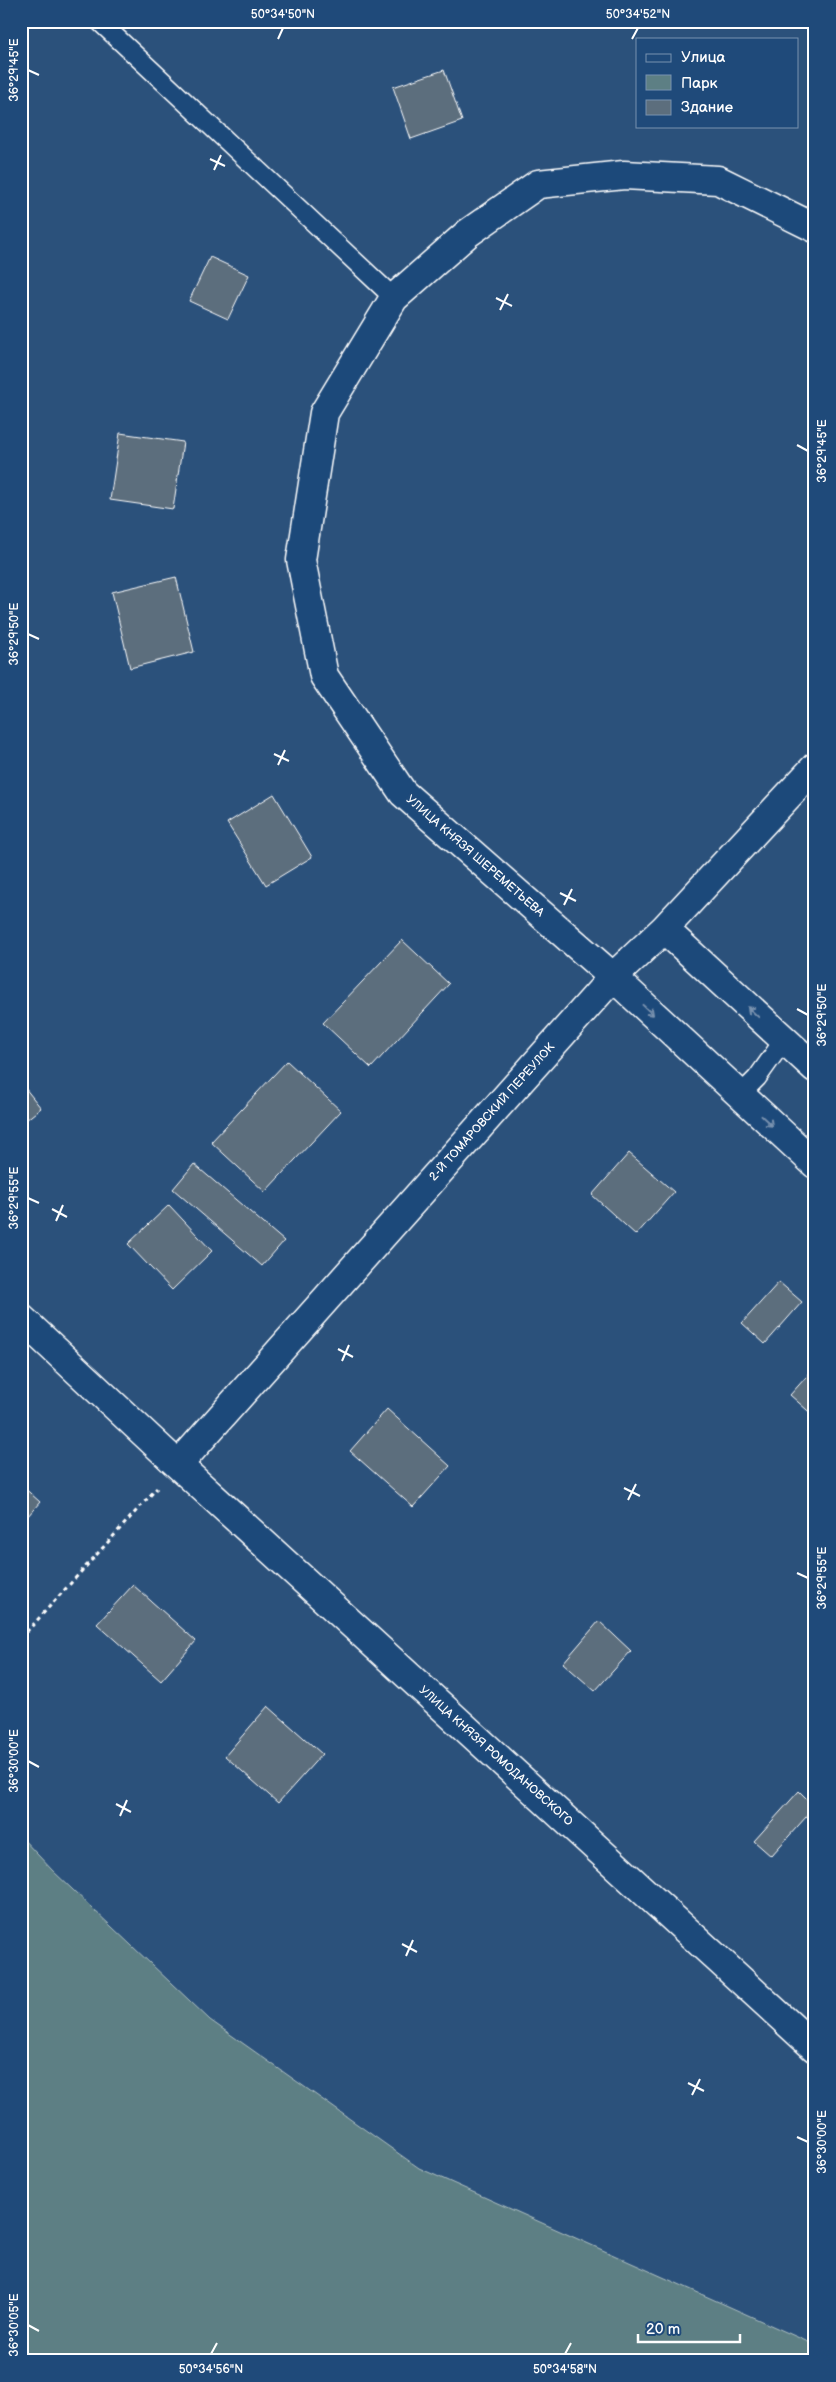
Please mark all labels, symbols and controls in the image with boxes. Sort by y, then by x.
text: 50°34'50"N [251,7,315,22]
text: 50°34'52"N [606,7,670,22]
text: 36°29'45"E [7,38,22,102]
legend [636,38,798,128]
text: Улица [681,48,726,67]
text: Парк [681,74,718,93]
text: Здание [681,98,733,117]
text: 36°29'45"E [815,419,830,483]
text: 36°29'50"E [7,602,22,666]
street label: УЛИЦА КНЯЗЯ ШЕРЕМЕТЬЕВА [403,792,548,921]
text: 36°29'50"E [815,983,830,1047]
one-way arrow [642,1004,655,1016]
one-way arrow [747,1006,760,1018]
street label: 2-Й ТОМАРОВСКИЙ ПЕРЕУЛОК [426,1040,558,1184]
one-way arrow [761,1115,774,1126]
text: 36°29'55"E [7,1166,22,1229]
text: 36°29'55"E [815,1546,830,1609]
street label: УЛИЦА КНЯЗЯ РОМОДАНОВСКОГО [416,1683,576,1829]
text: 36°30'00"E [7,1729,22,1793]
text: 36°30'00"E [815,2110,830,2174]
text: 36°30'05"E [7,2293,22,2357]
scale bar [638,2312,741,2344]
text: 20 m [646,2320,680,2339]
text: 50°34'56"N [179,2362,243,2377]
text: 50°34'58"N [533,2362,597,2377]

